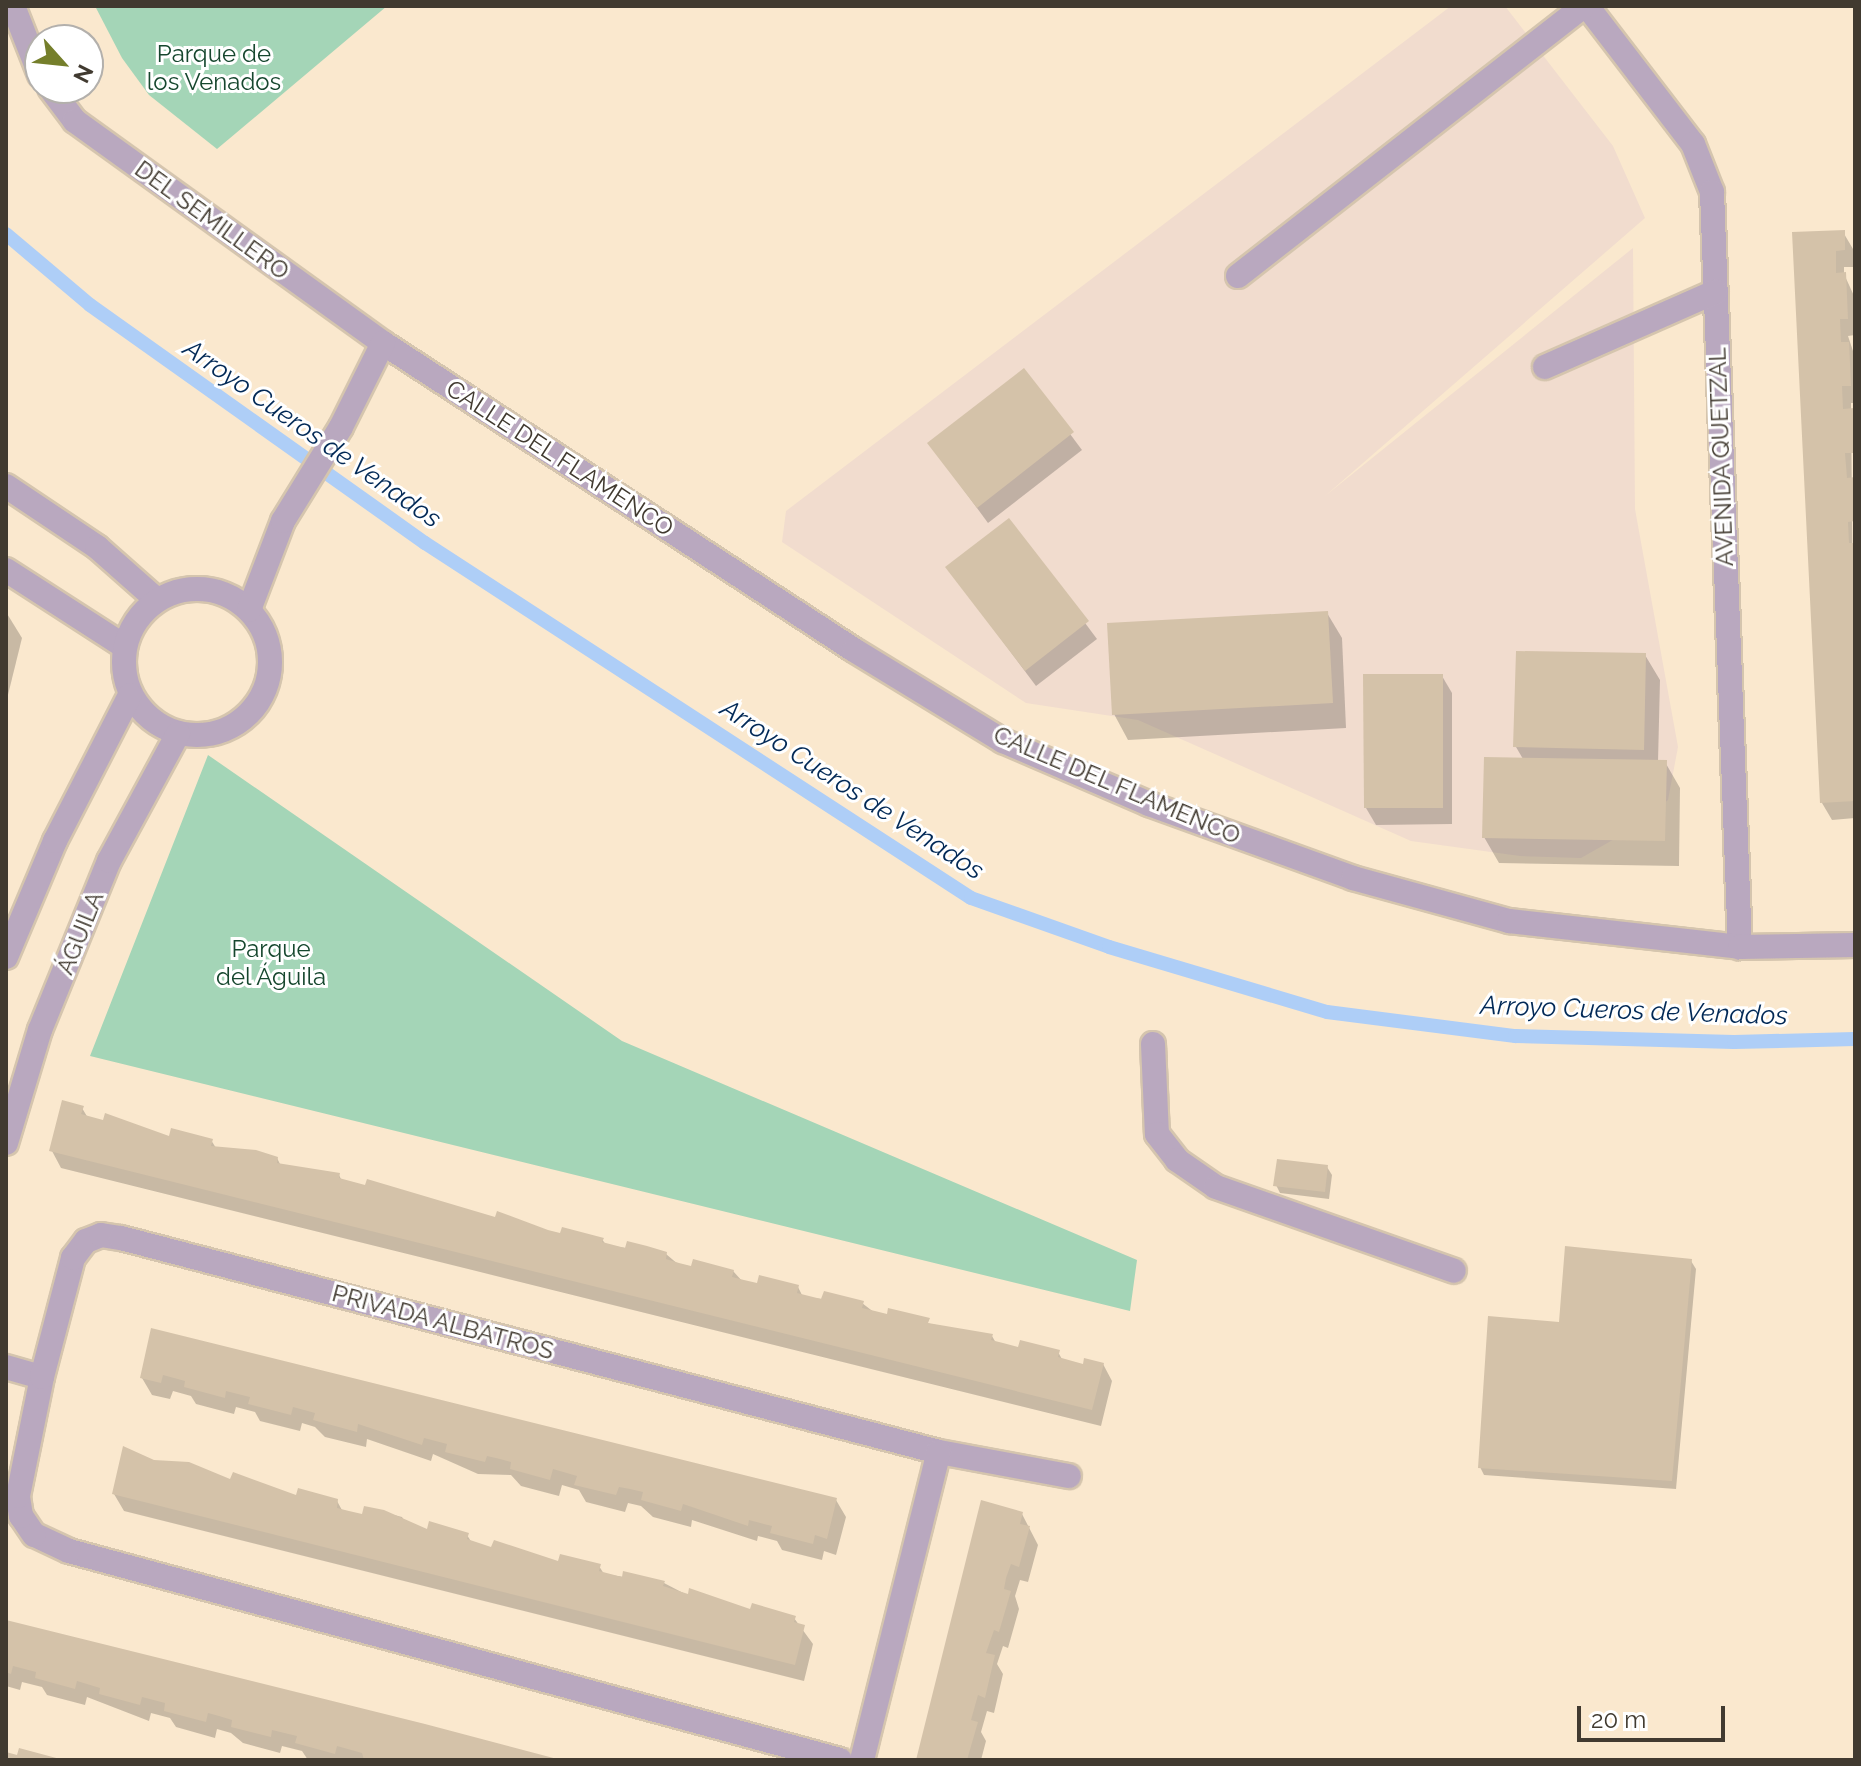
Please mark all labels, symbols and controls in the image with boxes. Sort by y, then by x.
north arrow [24,24,104,104]
park label: Parque de los Venados [146,40,282,96]
text: N [68,61,99,87]
street label: DEL SEMILLERO [129,154,295,286]
water label: Arroyo Cueros de Venados [177,333,447,535]
street label: AVENIDA QUETZAL [1703,347,1739,567]
street label: CALLE DEL FLAMENCO [441,374,679,542]
water label: Arroyo Cueros de Venados [714,693,990,887]
street label: CALLE DEL FLAMENCO [989,720,1245,850]
street label: ÁGUILA [50,887,110,979]
park label: Parque del Águila [215,935,327,991]
water label: Arroyo Cueros de Venados [1479,990,1789,1032]
street label: PRIVADA ALBATROS [328,1278,558,1366]
scale bar [1581,1690,1729,1740]
text: 20 m [1591,1705,1646,1734]

